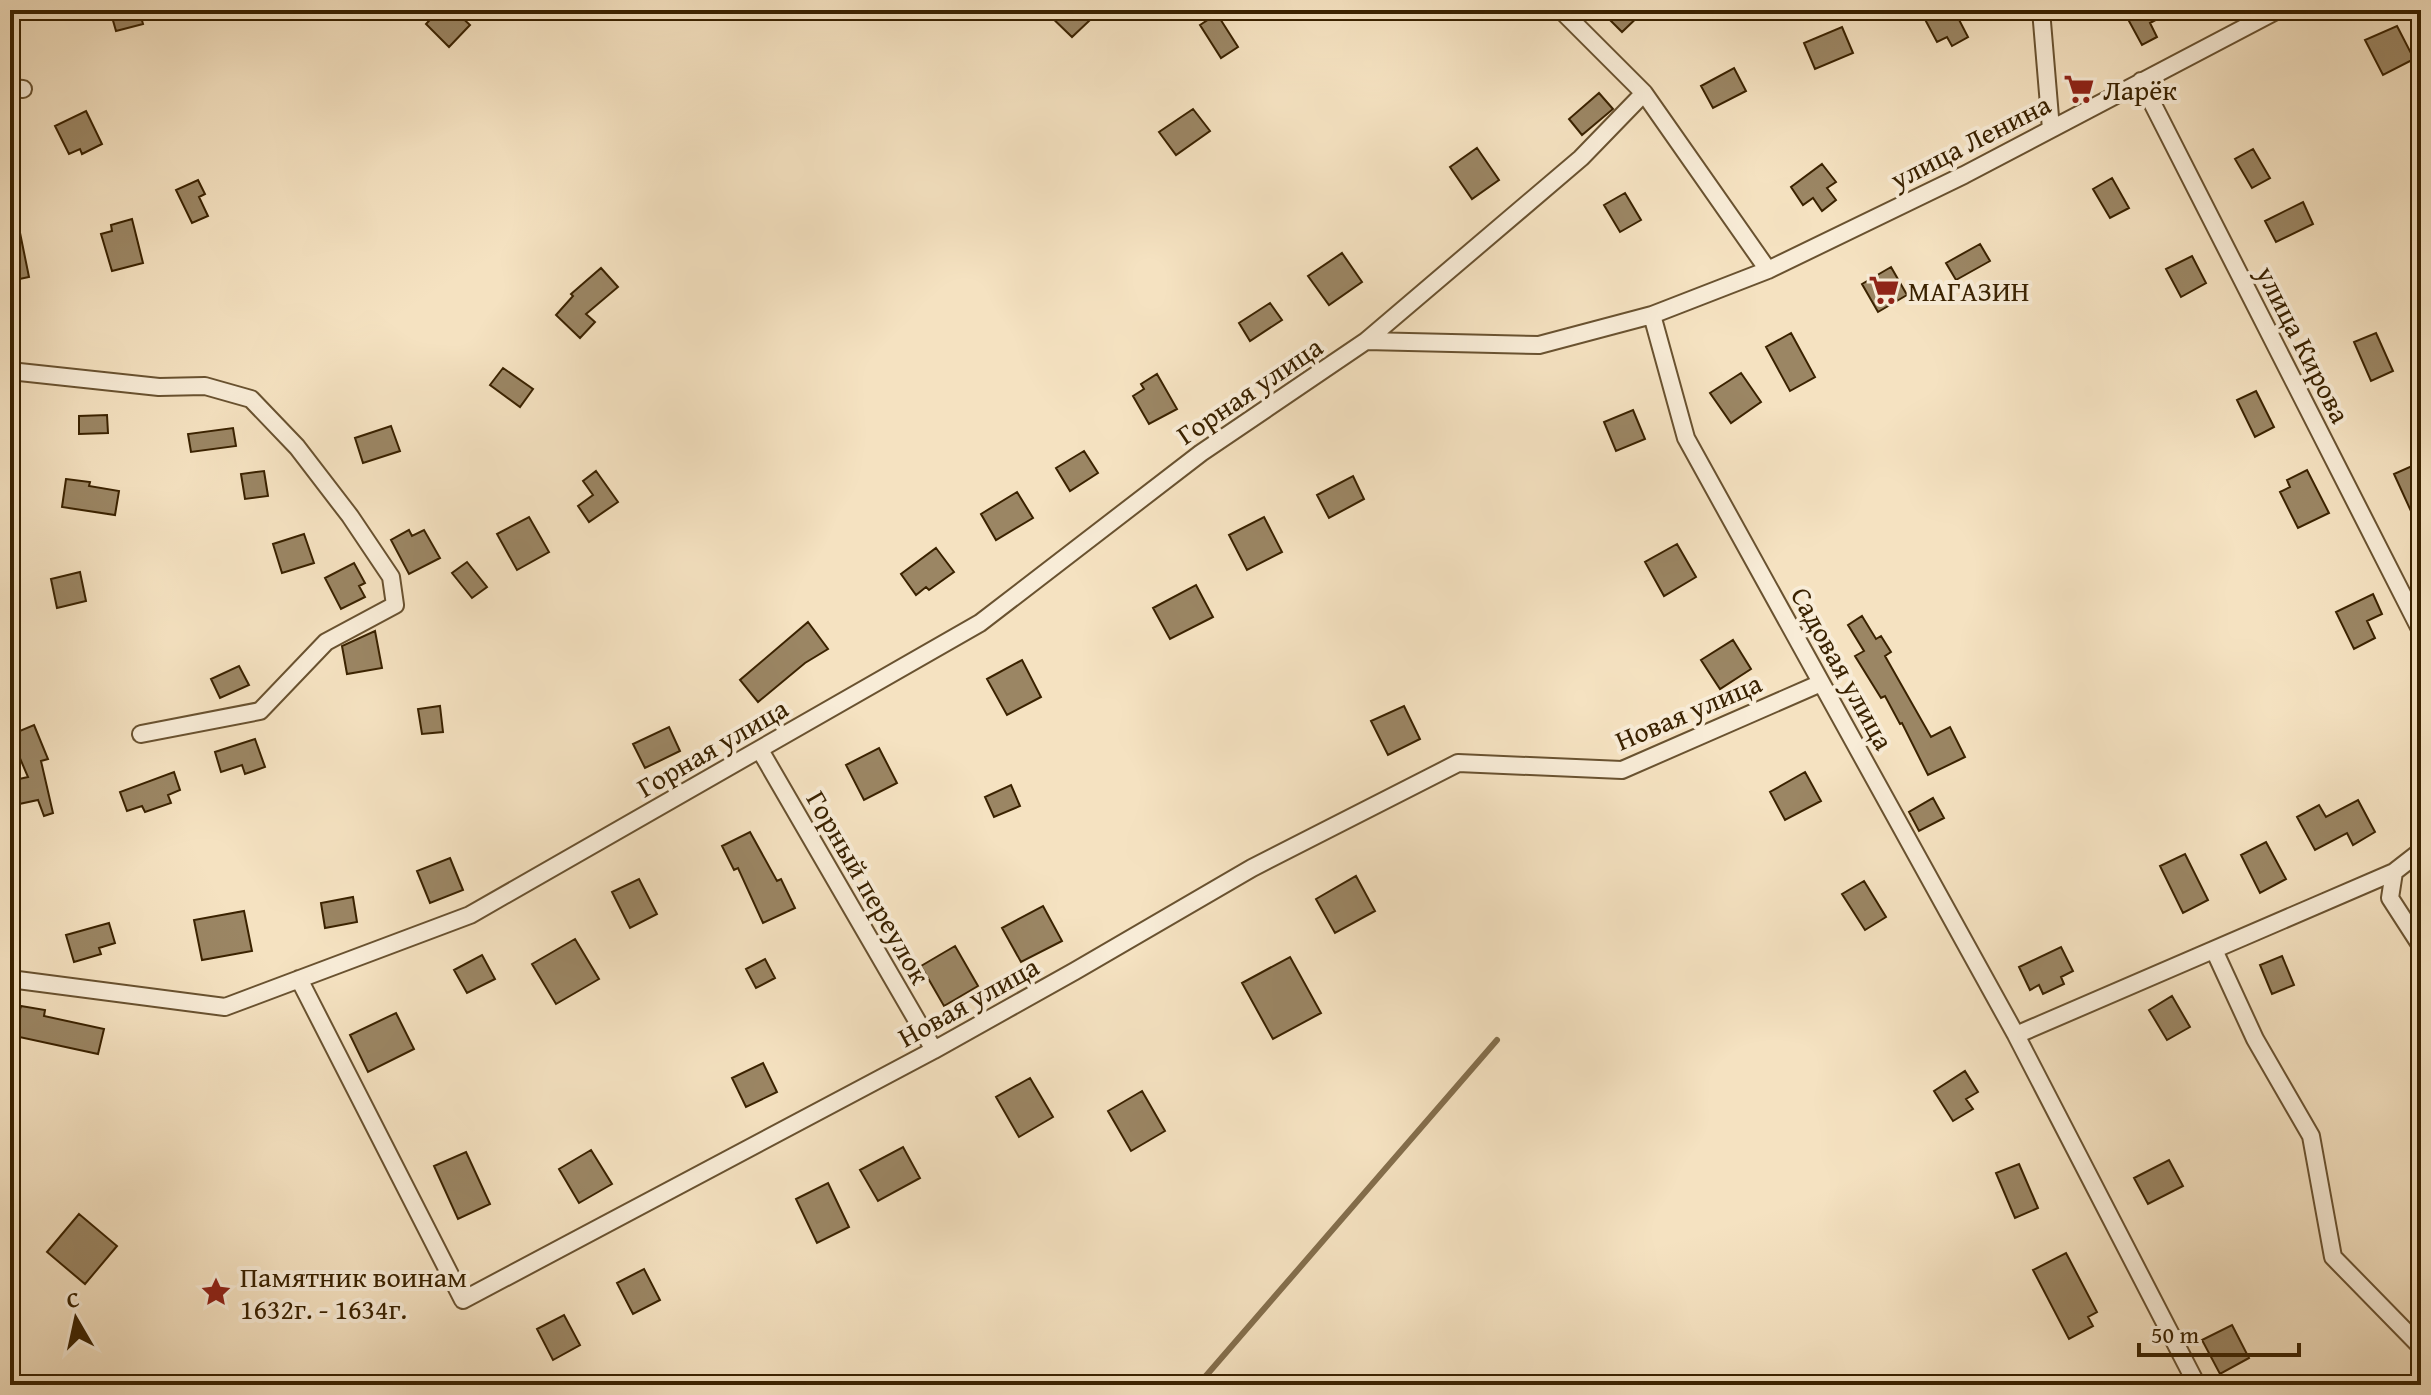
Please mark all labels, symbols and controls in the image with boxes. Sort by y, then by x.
place label: Ларёк [2103,69,2177,110]
supermarket icon: Ларёк [2062,72,2096,106]
street label: улица Ленина [1882,83,2058,199]
street label: улица Кирова [2246,257,2362,431]
place label: МАГАЗИН [1908,270,2029,311]
supermarket icon: МАГАЗИН [1867,273,1901,307]
street label: Горная улица [1168,326,1331,454]
street label: Садовая улица [1781,579,1905,758]
street label: Новая улица [1608,661,1768,760]
street label: Горная улица [629,687,796,807]
street label: Горный переулок [797,783,941,992]
street label: Новая улица [890,945,1047,1057]
place label: Памятник воинам 1632г. - 1634г. [240,1256,467,1329]
place icon: Памятник воинам 1632г. - 1634г. [199,1275,233,1309]
north arrow [36,1279,116,1359]
text: С [64,1282,82,1316]
scale bar [2139,1307,2299,1357]
text: 50 m [2151,1317,2199,1352]

